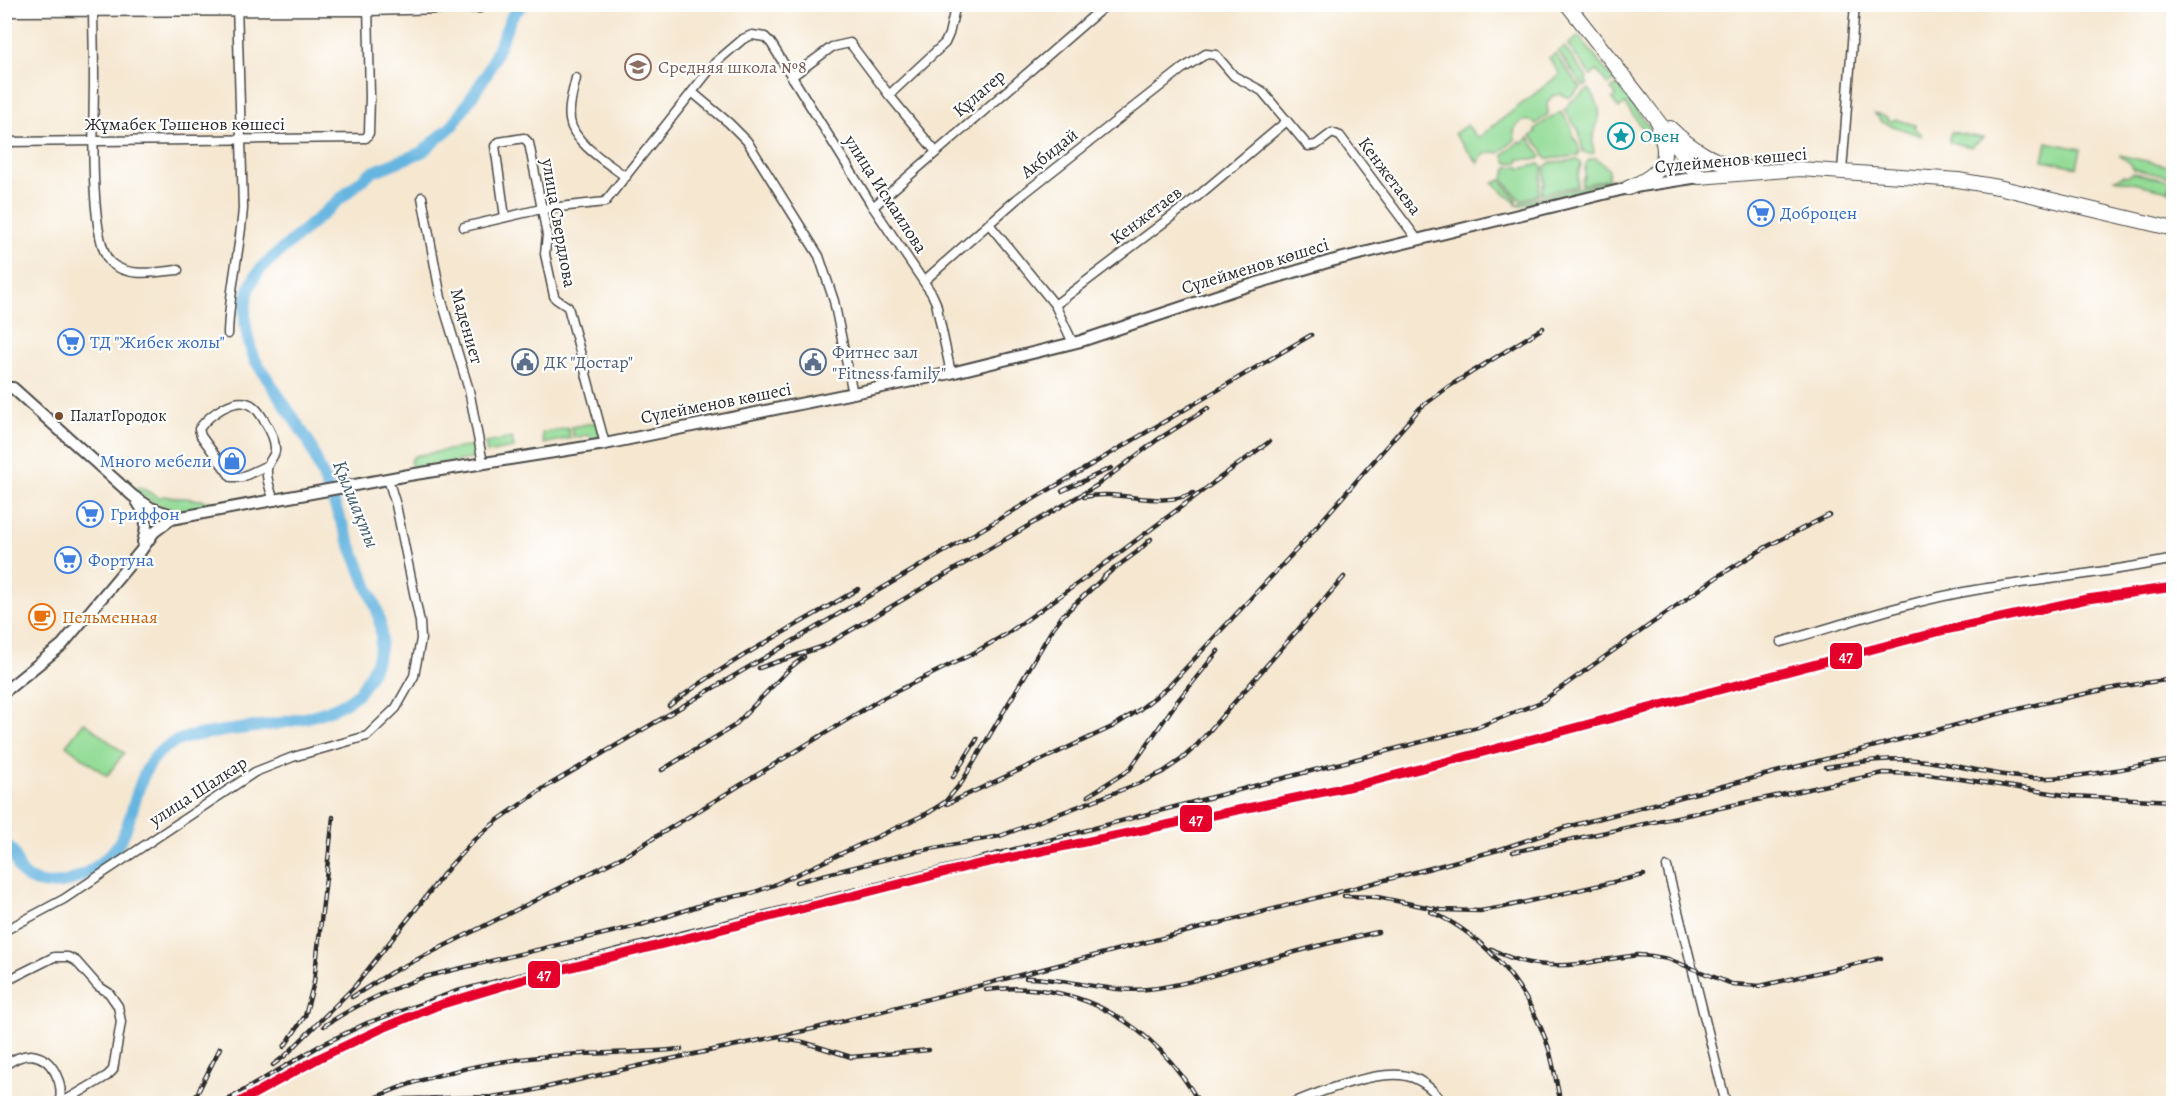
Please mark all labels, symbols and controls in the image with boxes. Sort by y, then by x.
school or university icon: Средняя школа №8 [623,52,653,82]
place label: Средняя школа №8 [658,55,807,79]
street label: Құлагер [948,64,1010,122]
street label: Жұмабек Тәшенов көшесі [85,112,285,136]
place icon: Овен [1606,121,1636,151]
street label: Ақбидай [1015,123,1083,184]
place label: Овен [1640,124,1680,148]
street label: улица Исмаилова [838,129,934,258]
street label: Кенжетаева [1353,132,1428,221]
street label: Сүлейменов көшесі [1654,141,1808,179]
street label: улица Свердлова [536,156,582,290]
street label: Кенжетаев [1105,180,1187,250]
supermarket icon: Доброцен [1746,198,1776,228]
place label: Доброцен [1780,201,1857,225]
street label: Сүлейменов көшесі [1178,232,1332,300]
street label: Мадениет [445,285,489,367]
supermarket icon: ТД "Жибек жолы" [56,327,86,357]
place label: ТД "Жибек жолы" [90,330,225,354]
place label: Фитнес зал "Fitness family" [832,340,946,385]
public building icon: ДК "Достар" [510,347,540,377]
public building icon: Фитнес зал "Fitness family" [798,347,828,377]
place label: ДК "Достар" [544,350,633,374]
street label: Сүлейменов көшесі [639,377,793,429]
place label: ПалатГородок [70,405,166,427]
marker: ПалатГородок [53,410,65,422]
shop icon: Много мебели [217,446,247,476]
place label: Много мебели [100,449,212,473]
water label: Қылшақты [326,456,386,552]
supermarket icon: Гриффон [75,499,105,529]
place label: Гриффон [110,502,180,526]
supermarket icon: Фортуна [53,545,83,575]
place label: Фортуна [88,548,155,572]
cafe icon: Пельменная [27,602,57,632]
place label: Пельменная [62,605,158,629]
line badge: 47 [1829,642,1863,670]
text: 47 [1839,646,1853,668]
street label: улица Шалкар [144,750,252,832]
line badge: 47 [1179,804,1213,833]
text: 47 [1189,809,1203,831]
line badge: 47 [527,960,561,989]
text: 47 [537,964,551,986]

